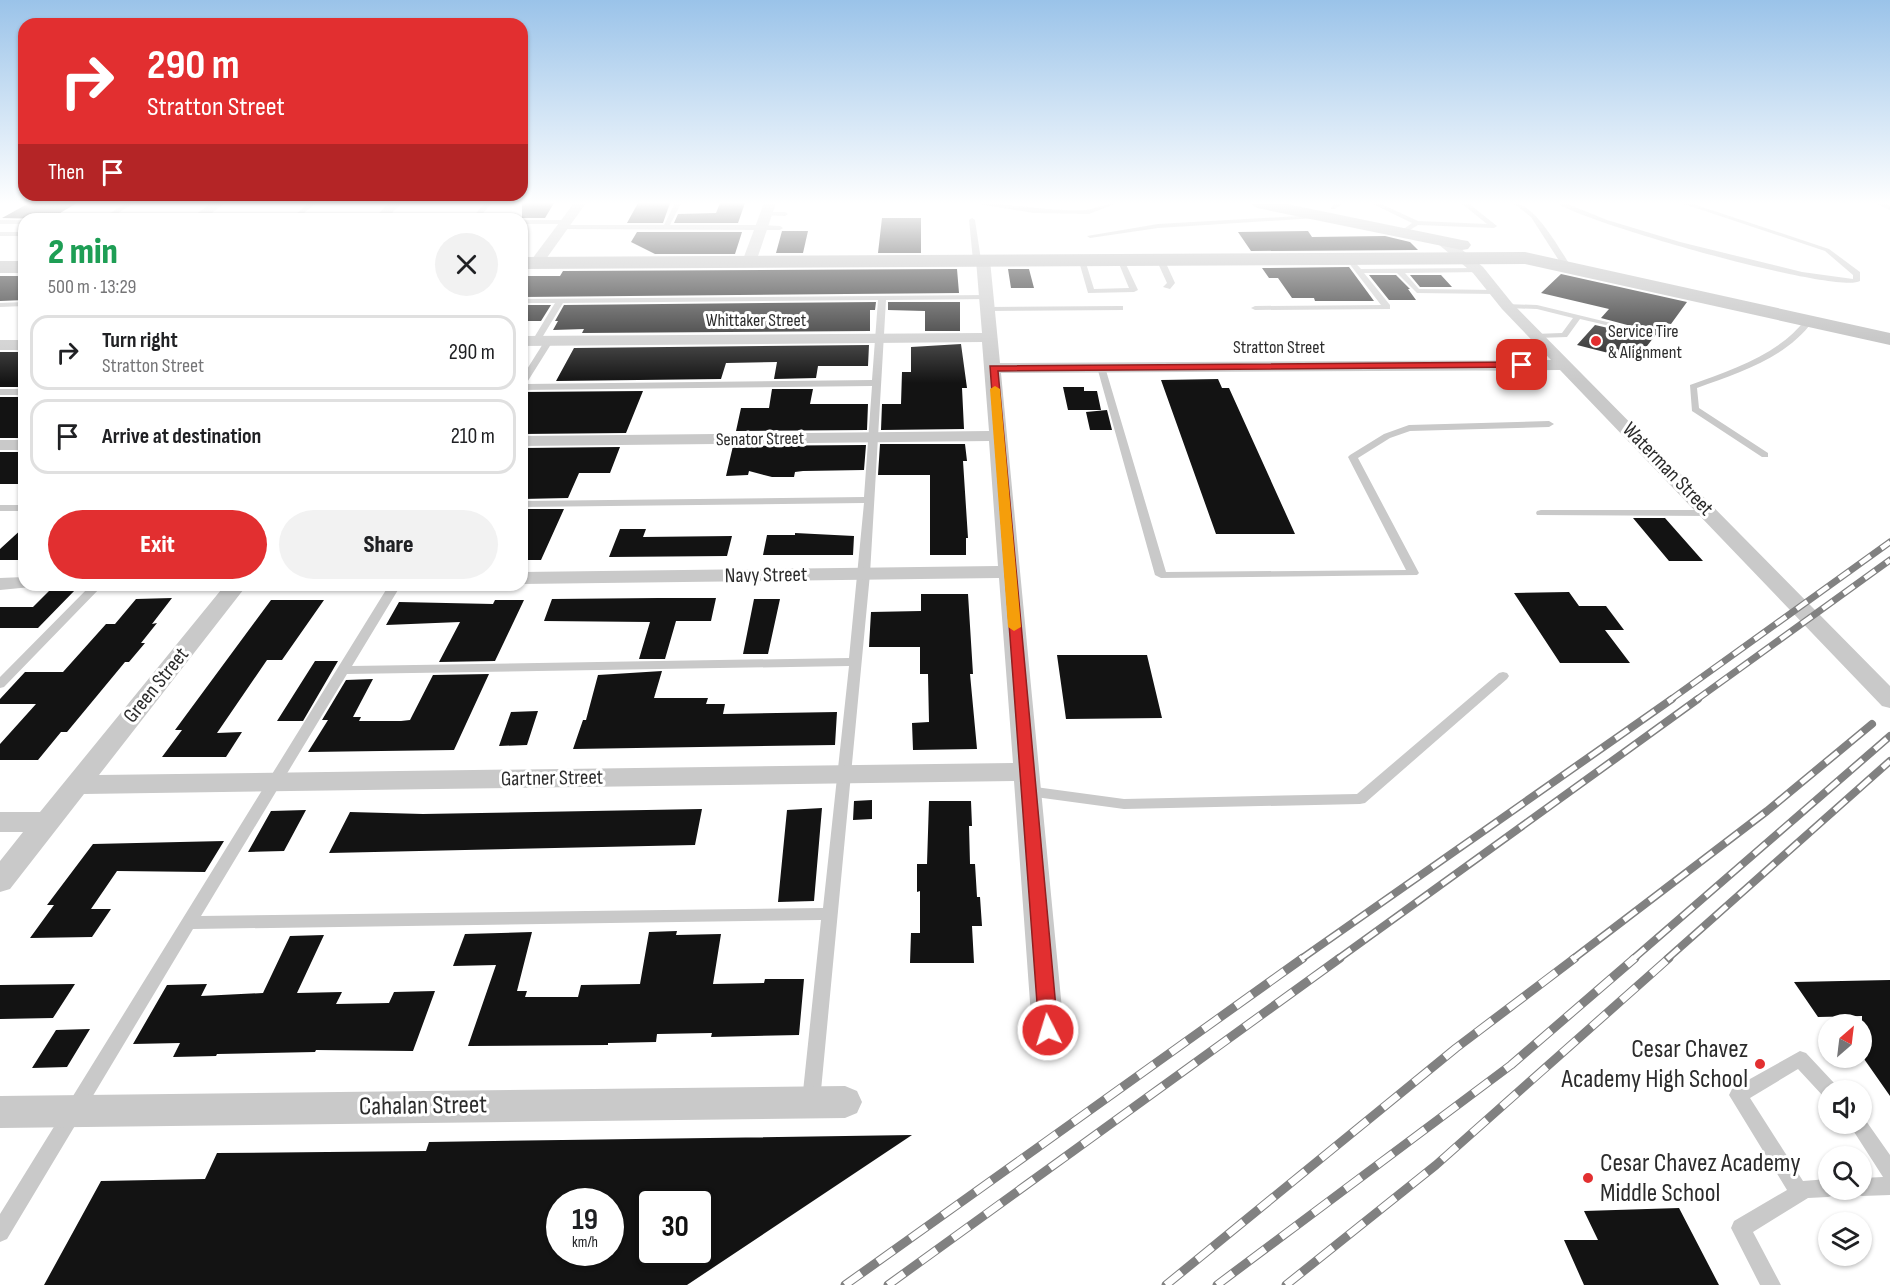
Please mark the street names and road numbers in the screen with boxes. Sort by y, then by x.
street label: Whittaker Street [706,310,807,331]
street label: Stratton Street [1233,337,1325,358]
street label: Waterman Street [1617,417,1719,521]
street label: Senator Street [716,428,805,450]
street label: Navy Street [725,562,807,588]
street label: Green Street [118,642,194,728]
street label: Gartner Street [501,765,603,791]
street label: Cahalan Street [359,1089,487,1123]

